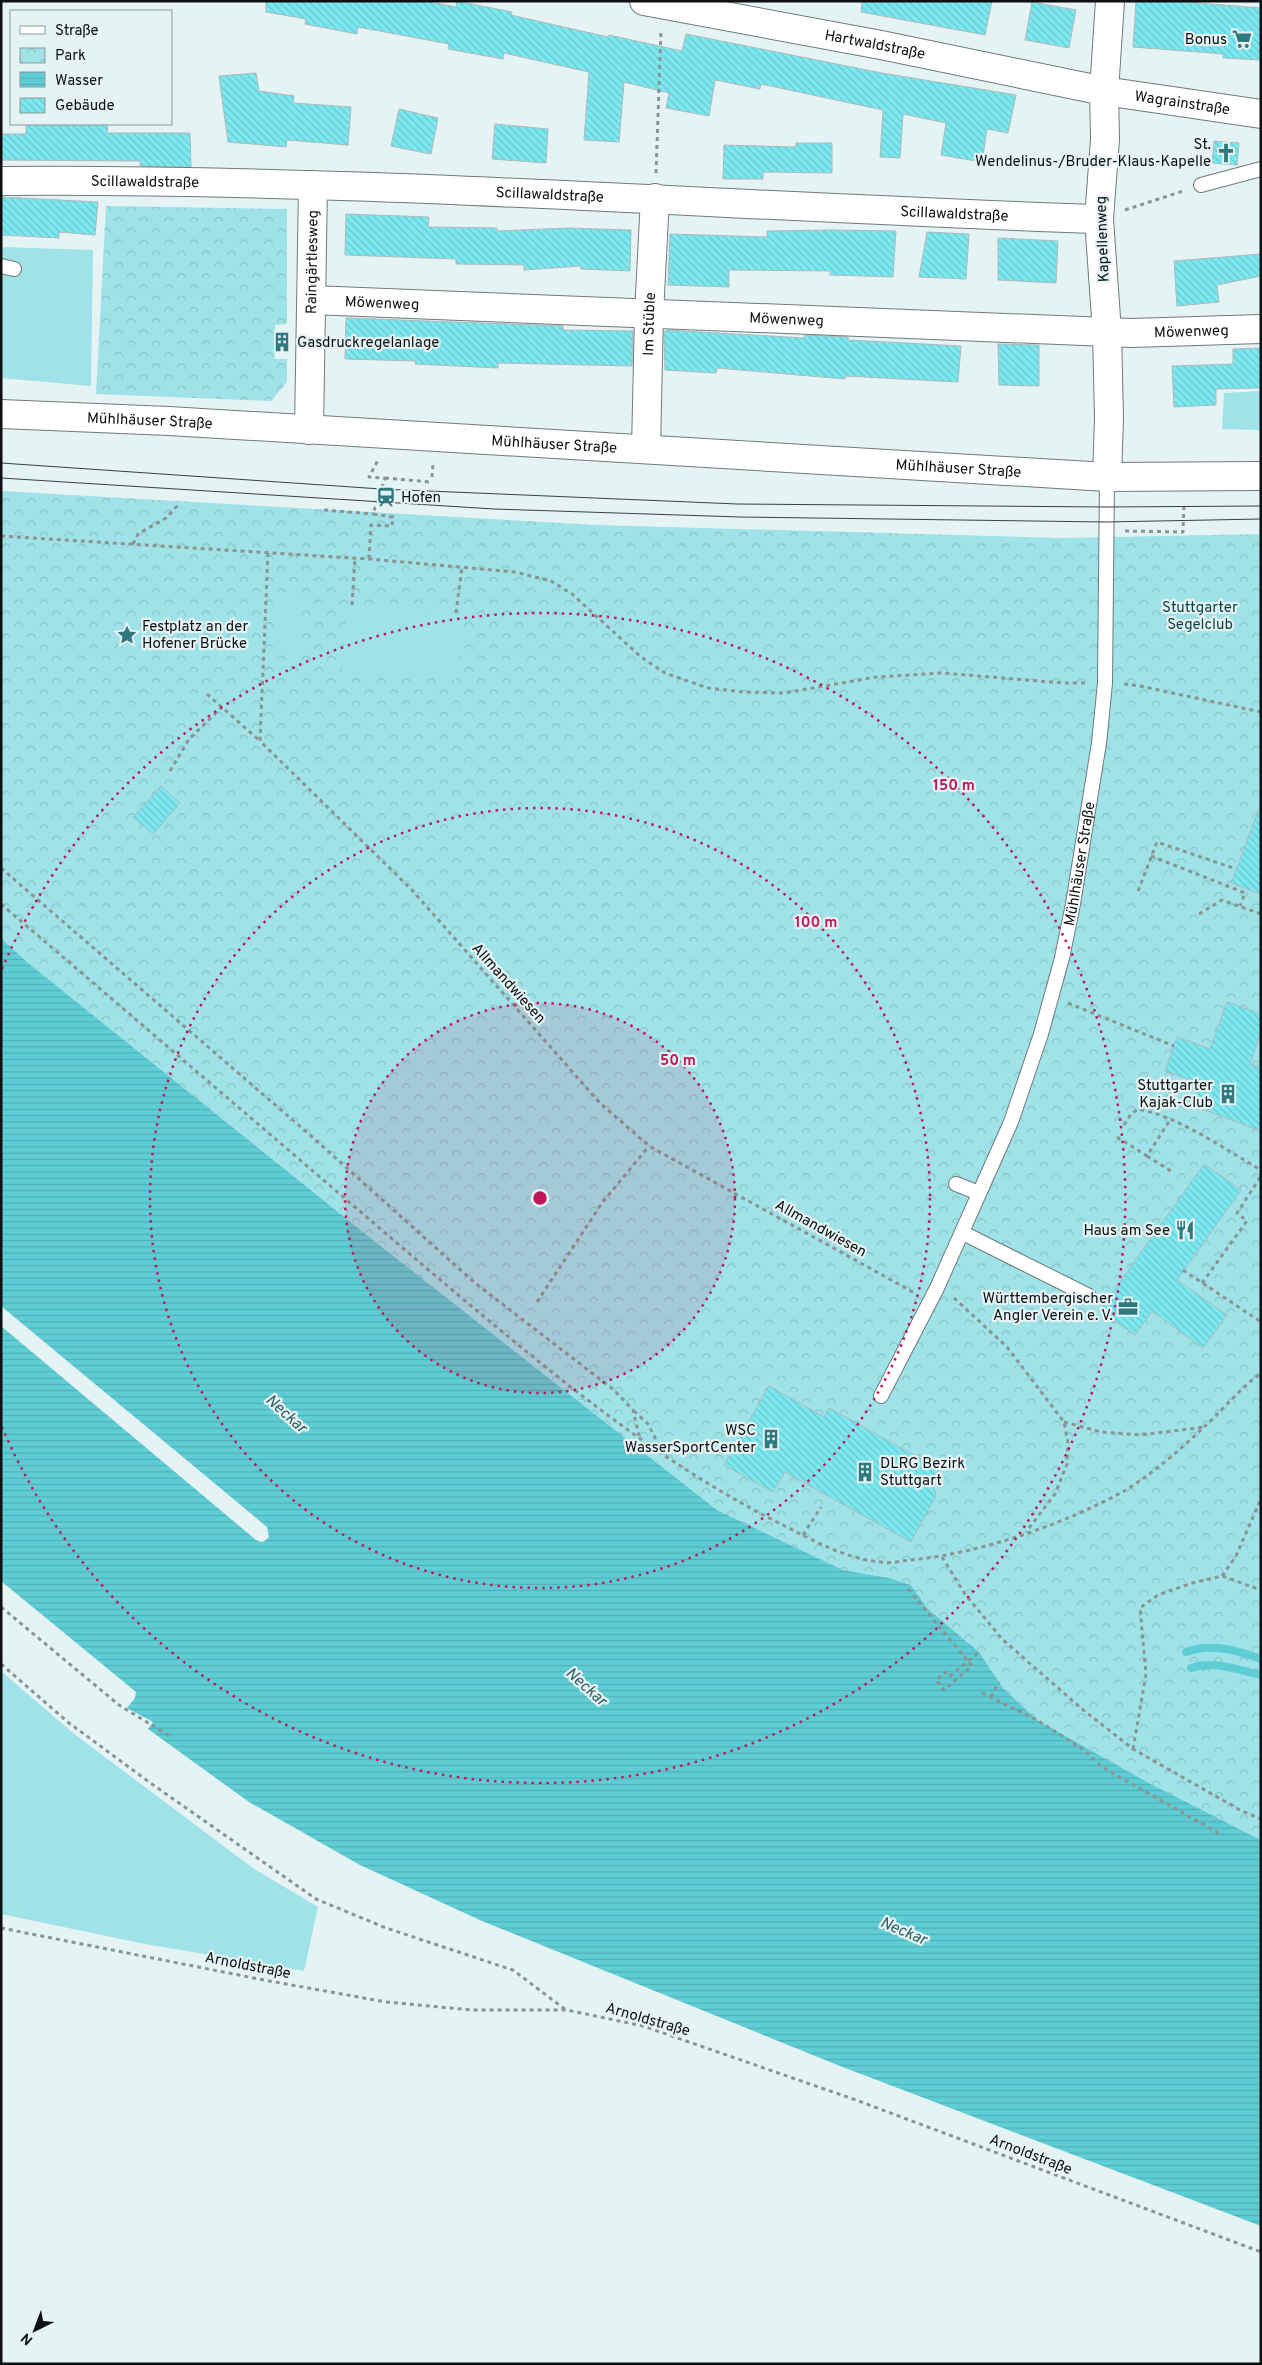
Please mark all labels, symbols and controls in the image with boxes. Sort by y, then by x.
legend [10,10,172,125]
text: Straße [55,22,99,41]
street label: Hartwaldstraße [823,27,927,65]
supermarket icon: Bonus [1231,28,1253,50]
place label: Bonus [1185,31,1227,50]
text: Park [55,47,86,66]
text: Wasser [55,72,103,91]
street label: Wagrainstraße [1133,88,1231,120]
text: Gebäude [55,97,115,116]
place label: St. Wendelinus-/Bruder-Klaus-Kapelle [975,136,1211,172]
church icon: St. Wendelinus-/Bruder-Klaus-Kapelle [1215,142,1237,164]
street label: Scillawaldstraße [91,173,199,193]
street label: Scillawaldstraße [495,184,604,208]
street label: Kapellenweg [1092,196,1114,282]
street label: Scillawaldstraße [900,203,1009,227]
street label: Raingärtlesweg [303,210,324,314]
street label: Im Stüble [640,292,661,356]
street label: Möwenweg [344,293,420,315]
street label: Möwenweg [749,310,824,332]
street label: Möwenweg [1154,322,1229,343]
building icon: Gasdruckregelanlage [271,331,293,353]
place label: Gasdruckregelanlage [297,334,439,353]
street label: Mühlhäuser Straße [87,410,213,435]
street label: Mühlhäuser Straße [491,432,617,459]
street label: Mühlhäuser Straße [895,456,1022,483]
station icon: Hofen [375,486,397,508]
place label: Hofen [401,489,441,508]
park label: Stuttgarter Segelclub [1162,599,1238,635]
place label: Festplatz an der Hofener Brücke [142,618,249,654]
place icon: Festplatz an der Hofener Brücke [116,624,138,646]
text: 150 m [933,777,975,796]
street label: Mühlhäuser Straße [1061,800,1100,928]
text: 100 m [795,914,837,933]
street label: Allmandwiesen [467,940,549,1028]
text: 50 m [660,1052,696,1071]
place label: Stuttgarter Kajak-Club [1137,1077,1213,1113]
building icon: Stuttgarter Kajak-Club [1217,1083,1239,1105]
centre of rings [531,1189,549,1207]
street label: Allmandwiesen [771,1196,869,1262]
restaurant icon: Haus am See [1174,1219,1196,1241]
place label: Haus am See [1084,1222,1170,1241]
place label: Württembergischer Angler Verein e. V. [982,1290,1113,1326]
office icon: Württembergischer Angler Verein e. V. [1117,1296,1139,1318]
water label: Neckar [261,1391,312,1440]
place label: WSC WasserSportCenter [625,1422,756,1458]
building icon: WSC WasserSportCenter [760,1428,782,1450]
place label: DLRG Bezirk Stuttgart [880,1455,965,1491]
building icon: DLRG Bezirk Stuttgart [854,1461,876,1483]
water label: Neckar [561,1664,612,1713]
water label: Neckar [877,1913,931,1951]
street label: Arnoldstraße [203,1949,292,1984]
street label: Arnoldstraße [603,1999,692,2042]
street label: Arnoldstraße [986,2131,1075,2180]
north arrow [10,2305,60,2355]
text: N [18,2329,37,2348]

